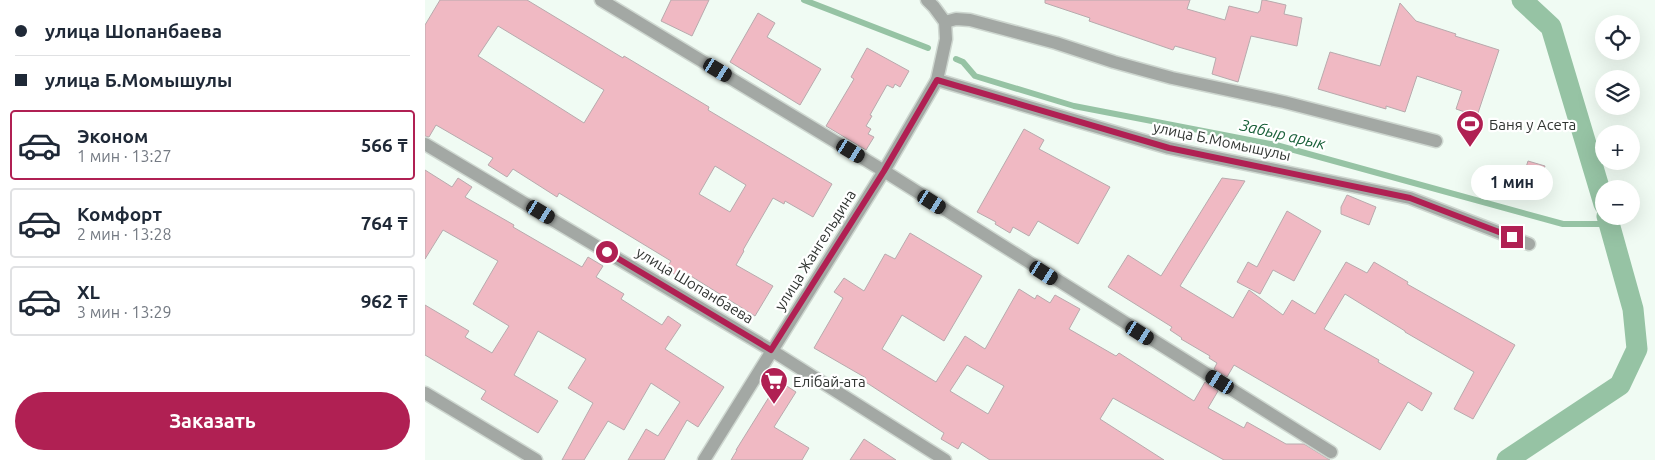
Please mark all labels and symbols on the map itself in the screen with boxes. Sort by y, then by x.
car [701,56,734,84]
sports icon: Баня у Асета [1455,109,1485,148]
water label: Забыр арык [1237,115,1328,153]
place label: Баня у Асета [1489,116,1576,133]
street label: улица Б.Момышулы [1152,118,1292,164]
car [834,137,867,165]
callout: 1 мин [1471,164,1553,200]
street label: улица Жангельдина [771,187,859,313]
car [915,188,948,216]
car [524,198,557,226]
route end [1501,226,1523,248]
route start [596,241,618,263]
street label: улица Шопанбаева [633,243,757,327]
car [1027,259,1060,287]
car [1123,319,1156,347]
supermarket icon: Елібай-ата [759,366,789,405]
car [1203,368,1236,396]
place label: Елібай-ата [793,373,866,390]

